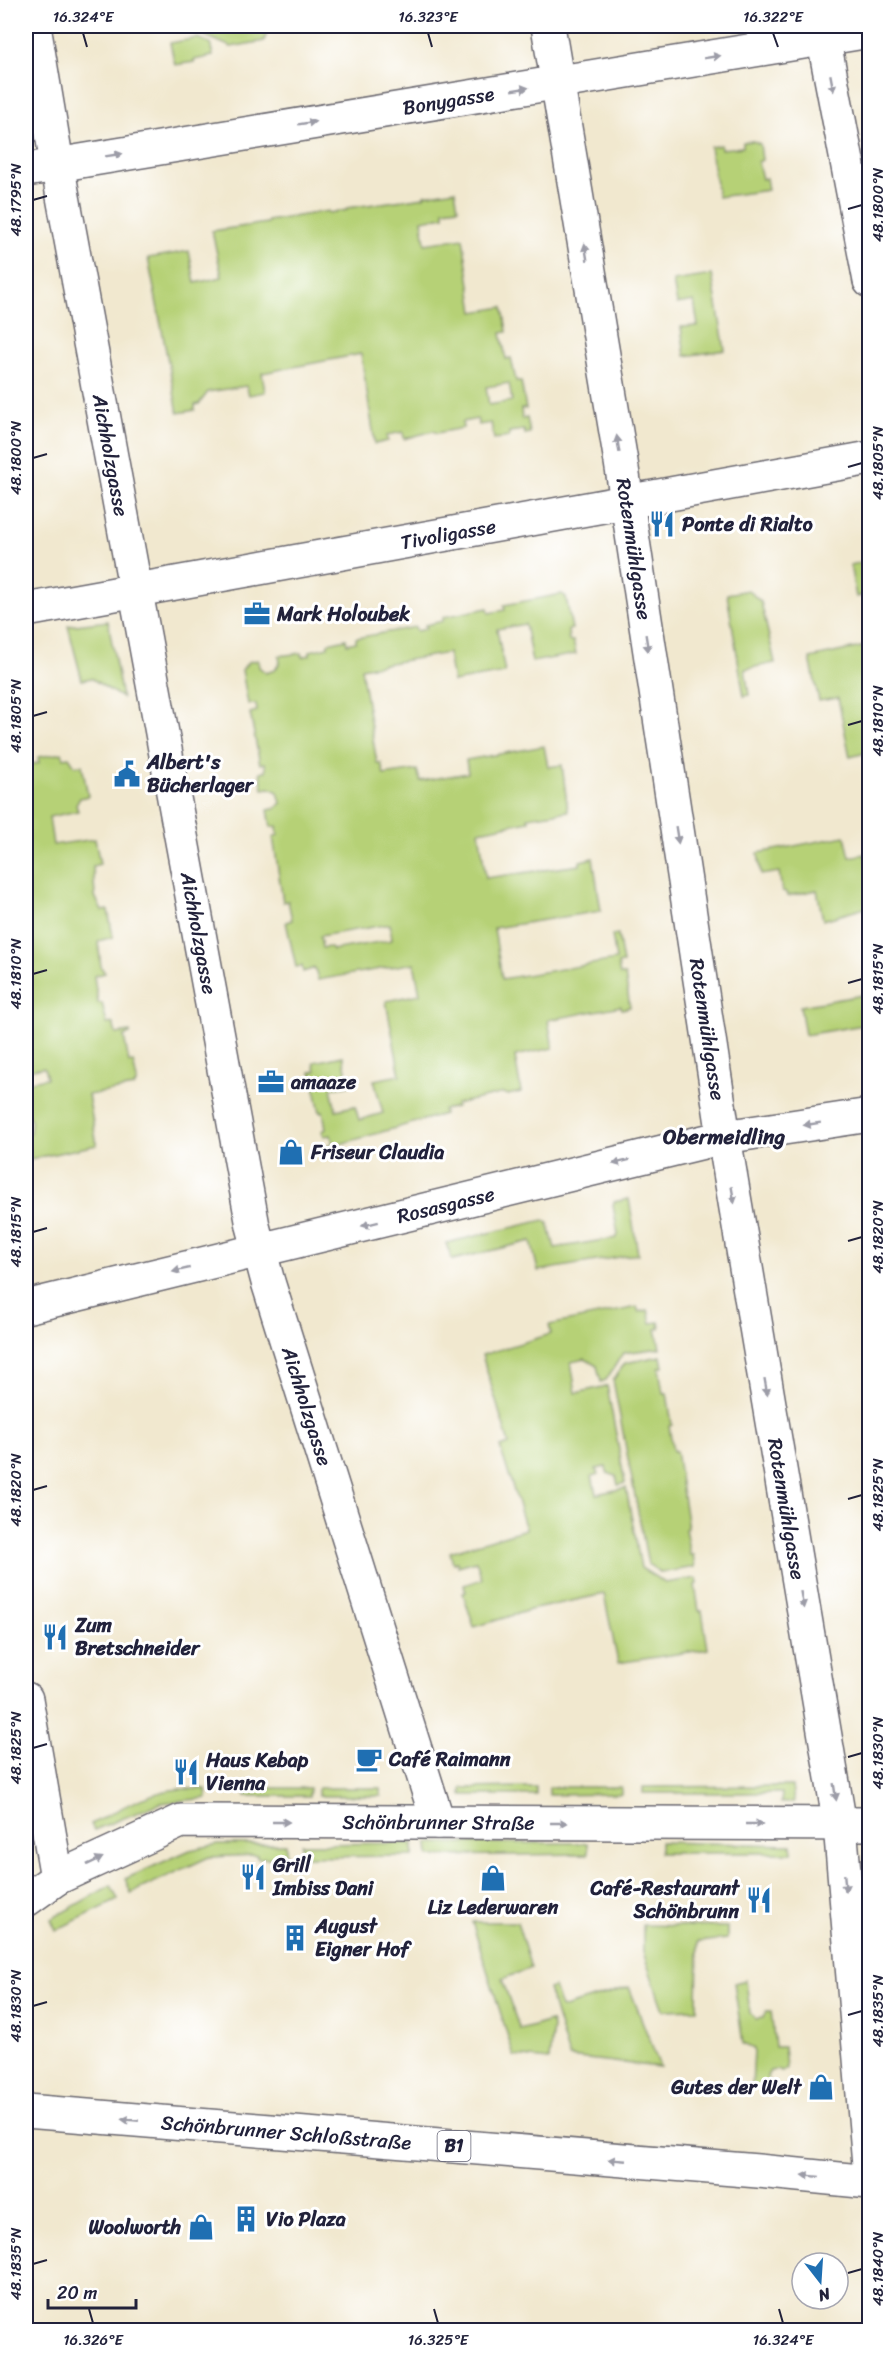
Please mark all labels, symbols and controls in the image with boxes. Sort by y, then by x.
text: 16.324°E [53,4,115,30]
text: 16.323°E [398,4,459,30]
text: 16.322°E [743,4,805,30]
one-way arrow [703,52,722,61]
one-way arrow [828,74,837,93]
street label: Bonygasse [400,76,497,126]
one-way arrow [511,84,530,93]
one-way arrow [297,119,316,128]
one-way arrow [105,150,124,159]
text: 48.1795°N [3,163,29,237]
text: 48.1800°N [865,167,891,242]
one-way arrow [581,242,590,261]
street label: Aichholzgasse [82,390,139,519]
text: 48.1800°N [3,420,29,495]
text: 48.1805°N [865,425,891,500]
one-way arrow [613,434,622,453]
street label: Rotenmühlgasse [606,476,662,622]
place label: Ponte di Rialto [682,507,813,542]
street label: Tivoligasse [398,509,499,560]
restaurant icon: Ponte di Rialto [647,509,677,539]
place label: Mark Holoubek [276,597,410,632]
office icon: Mark Holoubek [242,599,272,629]
one-way arrow [643,633,652,652]
text: 48.1805°N [3,678,29,753]
text: 48.1810°N [865,685,891,757]
place label: Albert's Bücherlager [146,745,255,803]
public building icon: Albert's Bücherlager [112,759,142,789]
one-way arrow [673,826,682,845]
street label: Aichholzgasse [170,868,227,997]
text: 48.1810°N [3,938,29,1010]
text: 48.1815°N [865,943,891,1014]
street label: Rotenmühlgasse [679,956,735,1103]
place label: amaaze [290,1065,357,1100]
office icon: amaaze [256,1067,286,1097]
district label: Obermeidling [663,1118,785,1156]
one-way arrow [802,1119,821,1128]
place label: Friseur Claudia [310,1135,444,1170]
shop icon: Friseur Claudia [276,1137,306,1167]
one-way arrow [612,1158,630,1168]
street label: Rosasgasse [393,1176,498,1234]
one-way arrow [729,1185,738,1204]
text: 48.1815°N [3,1196,29,1267]
text: 48.1820°N [865,1200,891,1274]
one-way arrow [361,1220,379,1230]
one-way arrow [172,1266,190,1276]
street label: Aichholzgasse [271,1341,342,1471]
one-way arrow [762,1378,771,1397]
street label: Rotenmühlgasse [757,1435,815,1582]
text: 48.1820°N [3,1453,29,1527]
text: 48.1825°N [865,1458,891,1532]
one-way arrow [798,1591,807,1610]
place label: Zum Bretschneider [74,1608,201,1666]
restaurant icon: Zum Bretschneider [40,1622,70,1652]
text: 48.1825°N [3,1711,29,1785]
text: 48.1830°N [865,1716,891,1789]
place label: Café Raimann [388,1742,511,1777]
place label: Haus Kebap Vienna [205,1743,309,1801]
cafe icon: Café Raimann [354,1744,384,1774]
restaurant icon: Haus Kebap Vienna [171,1757,201,1787]
one-way arrow [830,1783,839,1802]
street label: Schönbrunner Straße [342,1805,535,1841]
one-way arrow [271,1817,290,1827]
one-way arrow [550,1818,569,1828]
one-way arrow [745,1819,764,1829]
place label: Grill Imbiss Dani [272,1848,375,1906]
one-way arrow [86,1856,104,1866]
restaurant icon: Grill Imbiss Dani [238,1862,268,1892]
shop icon: Liz Lederwaren [478,1863,508,1893]
place label: Café-Restaurant Schönbrunn [590,1871,741,1929]
one-way arrow [840,1874,850,1893]
restaurant icon: Café-Restaurant Schönbrunn [744,1885,774,1915]
place label: Liz Lederwaren [428,1890,558,1925]
place label: August Eigner Hof [314,1909,412,1967]
building icon: August Eigner Hof [280,1923,310,1953]
text: 48.1830°N [3,1969,29,2042]
text: 48.1835°N [865,1974,891,2047]
place label: Gutes der Welt [670,2070,803,2105]
shop icon: Gutes der Welt [806,2072,836,2102]
street label: Schönbrunner Schloßstraße [160,2105,413,2161]
one-way arrow [120,2115,139,2124]
road number: B1 [438,2131,470,2161]
one-way arrow [607,2155,626,2165]
one-way arrow [802,2171,821,2181]
place label: Vio Plaza [266,2202,346,2237]
building icon: Vio Plaza [231,2204,261,2234]
place label: Woolworth [88,2210,182,2245]
shop icon: Woolworth [186,2212,216,2242]
text: 48.1835°N [3,2227,29,2300]
text: 48.1840°N [865,2231,891,2306]
north arrow [790,2251,850,2311]
scale bar [48,2272,136,2310]
text: 20 m [57,2277,97,2309]
text: N [814,2279,835,2311]
text: 16.326°E [63,2327,124,2353]
text: 16.325°E [408,2327,470,2353]
text: 16.324°E [753,2327,815,2353]

